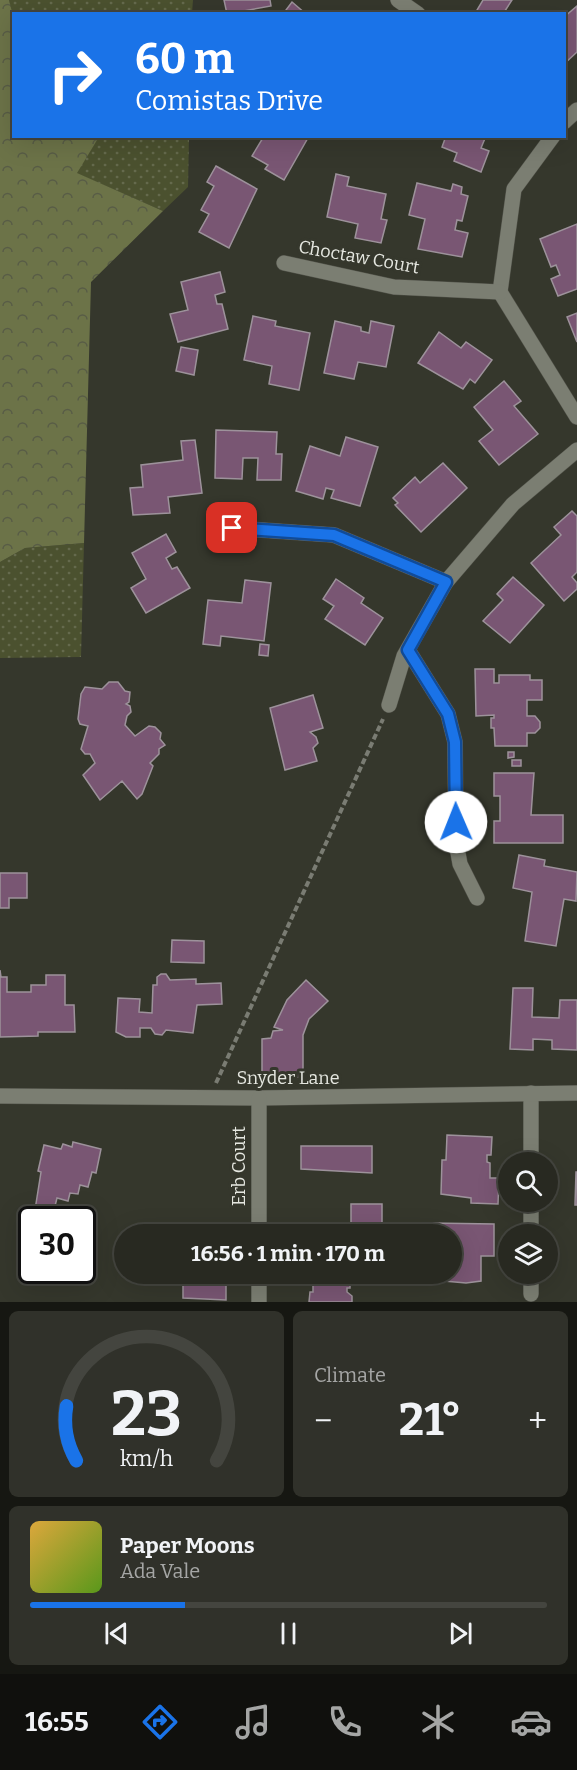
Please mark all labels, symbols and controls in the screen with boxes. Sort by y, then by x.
text: 60 m [135,34,234,84]
icon: right [36,36,114,114]
text: Comistas Drive [135,85,323,117]
street label: Choctaw Court [297,236,422,279]
pin [206,502,257,553]
icon: arrive [215,511,248,544]
position arrow [424,790,488,854]
street label: Snyder Lane [236,1067,340,1089]
street label: Erb Court [228,1126,250,1206]
map controls [498,1152,558,1284]
button: search [498,1152,558,1212]
speed limit sign: 30 [18,1206,96,1284]
button: layers [498,1224,558,1284]
text: 16:56 · 1 min · 170 m [191,1240,385,1267]
text: Climate [314,1363,386,1387]
text: 23 [111,1377,182,1452]
text: 21° [399,1393,462,1447]
text: − [314,1401,332,1441]
text: + [528,1401,547,1441]
text: km/h [120,1446,173,1472]
text: Paper Moons [120,1532,255,1559]
text: Ada Vale [120,1559,200,1583]
icon: previous [100,1617,133,1650]
icon: pause [272,1617,305,1650]
icon: next [444,1617,477,1650]
icon: directions [139,1701,181,1743]
icon: music [232,1701,274,1743]
icon: phone [324,1701,366,1743]
icon: climate [417,1701,459,1743]
icon: car [510,1701,552,1743]
text: 16:55 [25,1706,89,1738]

